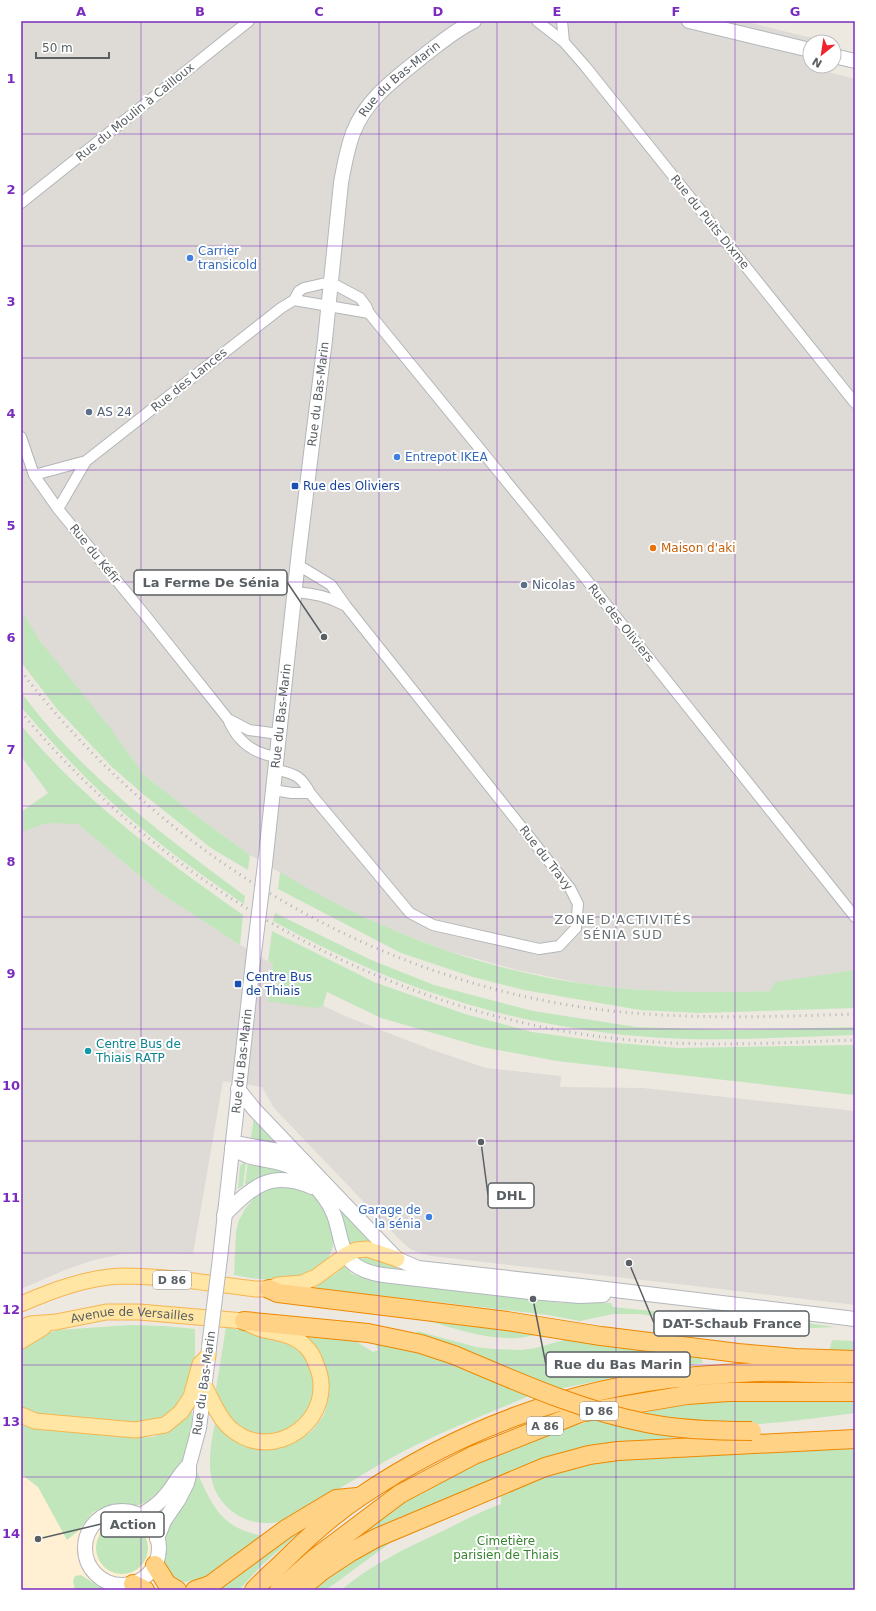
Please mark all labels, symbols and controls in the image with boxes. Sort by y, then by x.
text: A [76,4,86,19]
text: B [195,4,205,19]
text: C [314,4,324,19]
text: D [433,4,444,19]
text: E [553,4,561,19]
text: F [672,4,680,19]
text: G [790,4,800,19]
scale bar [36,34,109,60]
north arrow [802,34,842,74]
street label: Rue du Bas-Marin [356,39,443,119]
text: 50 m [42,41,73,55]
text: N [810,54,824,70]
street label: Rue du Moulin à Cailloux [73,60,197,164]
text: 1 [6,71,16,86]
street label: Rue du Puits Dixme [668,172,752,272]
text: 2 [6,182,16,197]
place label: Carrier transicold [198,244,257,272]
marker: Carrier transicold [185,253,195,263]
text: 3 [6,294,16,309]
street label: Rue du Bas-Marin [305,341,332,447]
street label: Rue des Lances [148,345,230,415]
place label: AS 24 [97,405,132,419]
text: 4 [6,406,16,421]
marker: AS 24 [84,407,94,417]
place label: Entrepot IKEA [405,450,488,464]
marker: Entrepot IKEA [392,452,402,462]
place label: Rue des Oliviers [303,479,400,493]
marker: Rue des Oliviers [290,481,300,491]
text: 5 [6,518,16,533]
street label: Rue du Kéfir [67,521,123,587]
place label: Maison d'aki [661,541,736,555]
marker: Maison d'aki [648,543,658,553]
callout: La Ferme De Sénia [134,570,287,595]
text: La Ferme De Sénia [143,575,279,590]
place label: Nicolas [532,578,575,592]
marker: Nicolas [519,580,529,590]
street label: Rue des Oliviers [585,581,657,665]
text: 6 [6,630,16,645]
street label: Rue du Bas-Marin [268,663,294,769]
text: 7 [6,742,16,757]
street label: Rue du Travy [517,823,575,893]
text: 8 [6,854,16,869]
district label: ZONE D'ACTIVITÉS SÉNIA SUD [554,912,692,942]
text: 9 [6,966,16,981]
place label: Centre Bus de Thiais [246,970,312,998]
marker: Centre Bus de Thiais [233,979,243,989]
street label: Rue du Bas-Marin [229,1008,255,1114]
place label: Centre Bus de Thiais RATP [95,1037,181,1065]
marker: Centre Bus de Thiais RATP [83,1046,93,1056]
text: 10 [2,1078,20,1093]
callout: DHL [488,1183,534,1208]
text: DHL [496,1188,526,1203]
text: 11 [2,1190,20,1205]
place label: Garage de la sénia [358,1203,421,1231]
marker: Garage de la sénia [424,1212,434,1222]
road number: D 86 [153,1271,191,1289]
text: 12 [2,1302,20,1317]
street label: Avenue de Versailles [69,1305,195,1326]
callout: DAT-Schaub France [654,1311,809,1336]
text: DAT-Schaub France [662,1316,802,1331]
street label: Rue du Bas-Marin [190,1330,218,1436]
callout: Rue du Bas Marin [546,1352,690,1377]
text: Rue du Bas Marin [554,1357,682,1372]
road number: D 86 [580,1402,618,1420]
text: 13 [2,1414,20,1429]
road number: A 86 [527,1417,563,1435]
callout: Action [101,1512,164,1537]
text: Action [110,1517,156,1532]
text: 14 [2,1526,20,1541]
park label: Cimetière parisien de Thiais [453,1534,559,1562]

